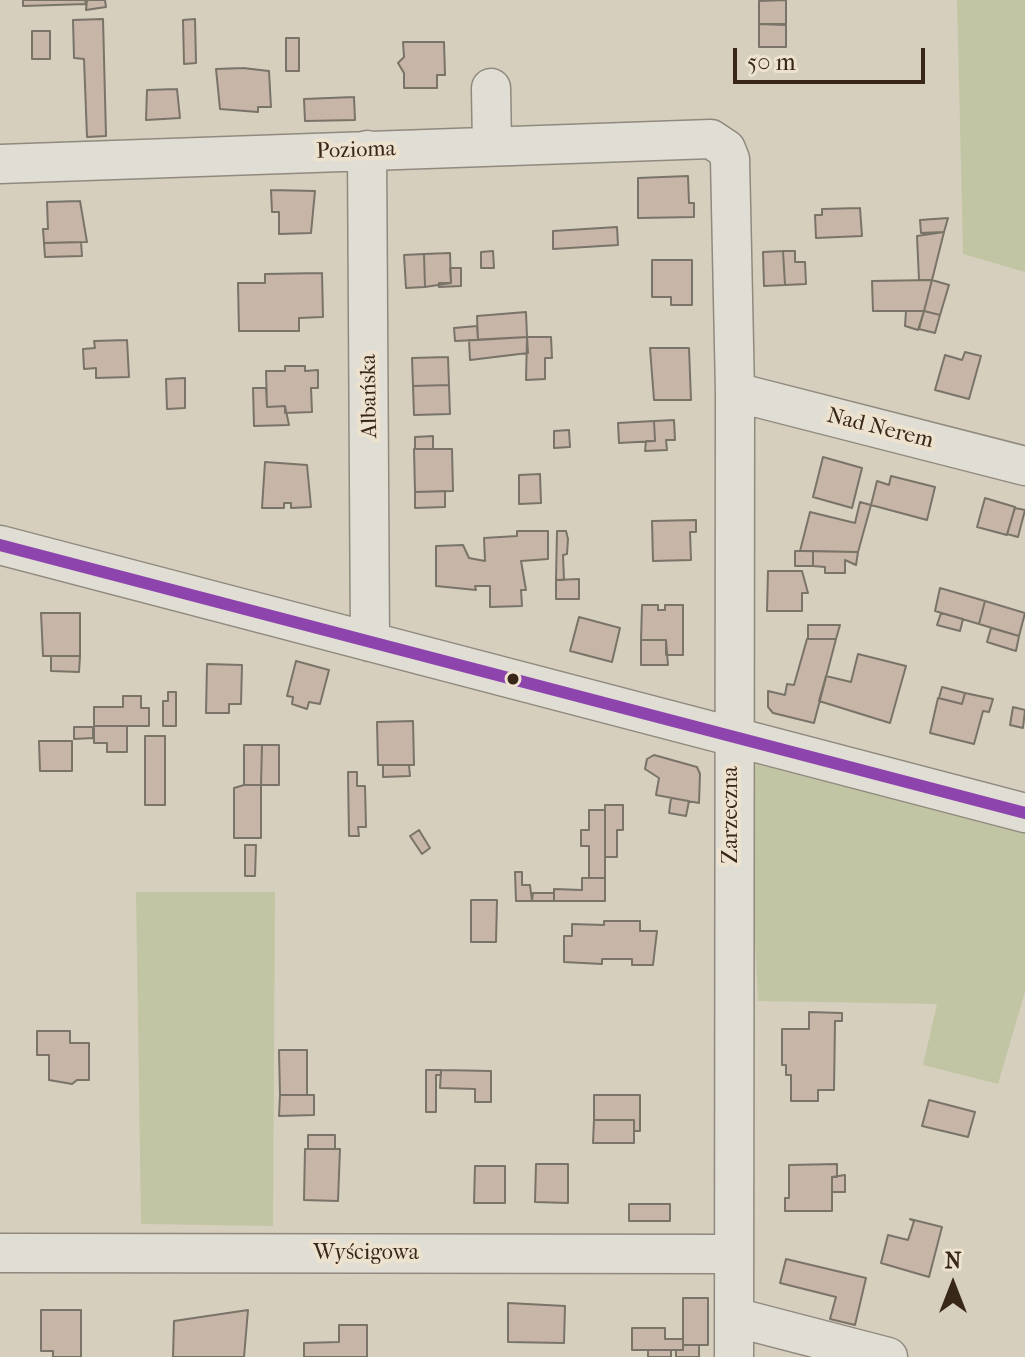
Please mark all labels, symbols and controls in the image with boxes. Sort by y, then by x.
scale bar [737,32,929,82]
text: 50 m [747,48,796,76]
street label: Pozioma [316,136,396,166]
street label: Albańska [356,354,384,438]
street label: Nad Nerem [824,403,936,455]
unlabelled marker [505,671,521,687]
street label: Zarzeczna [719,766,745,864]
street label: Wyścigowa [313,1241,419,1267]
north arrow [913,1245,993,1325]
text: N [945,1248,961,1274]

